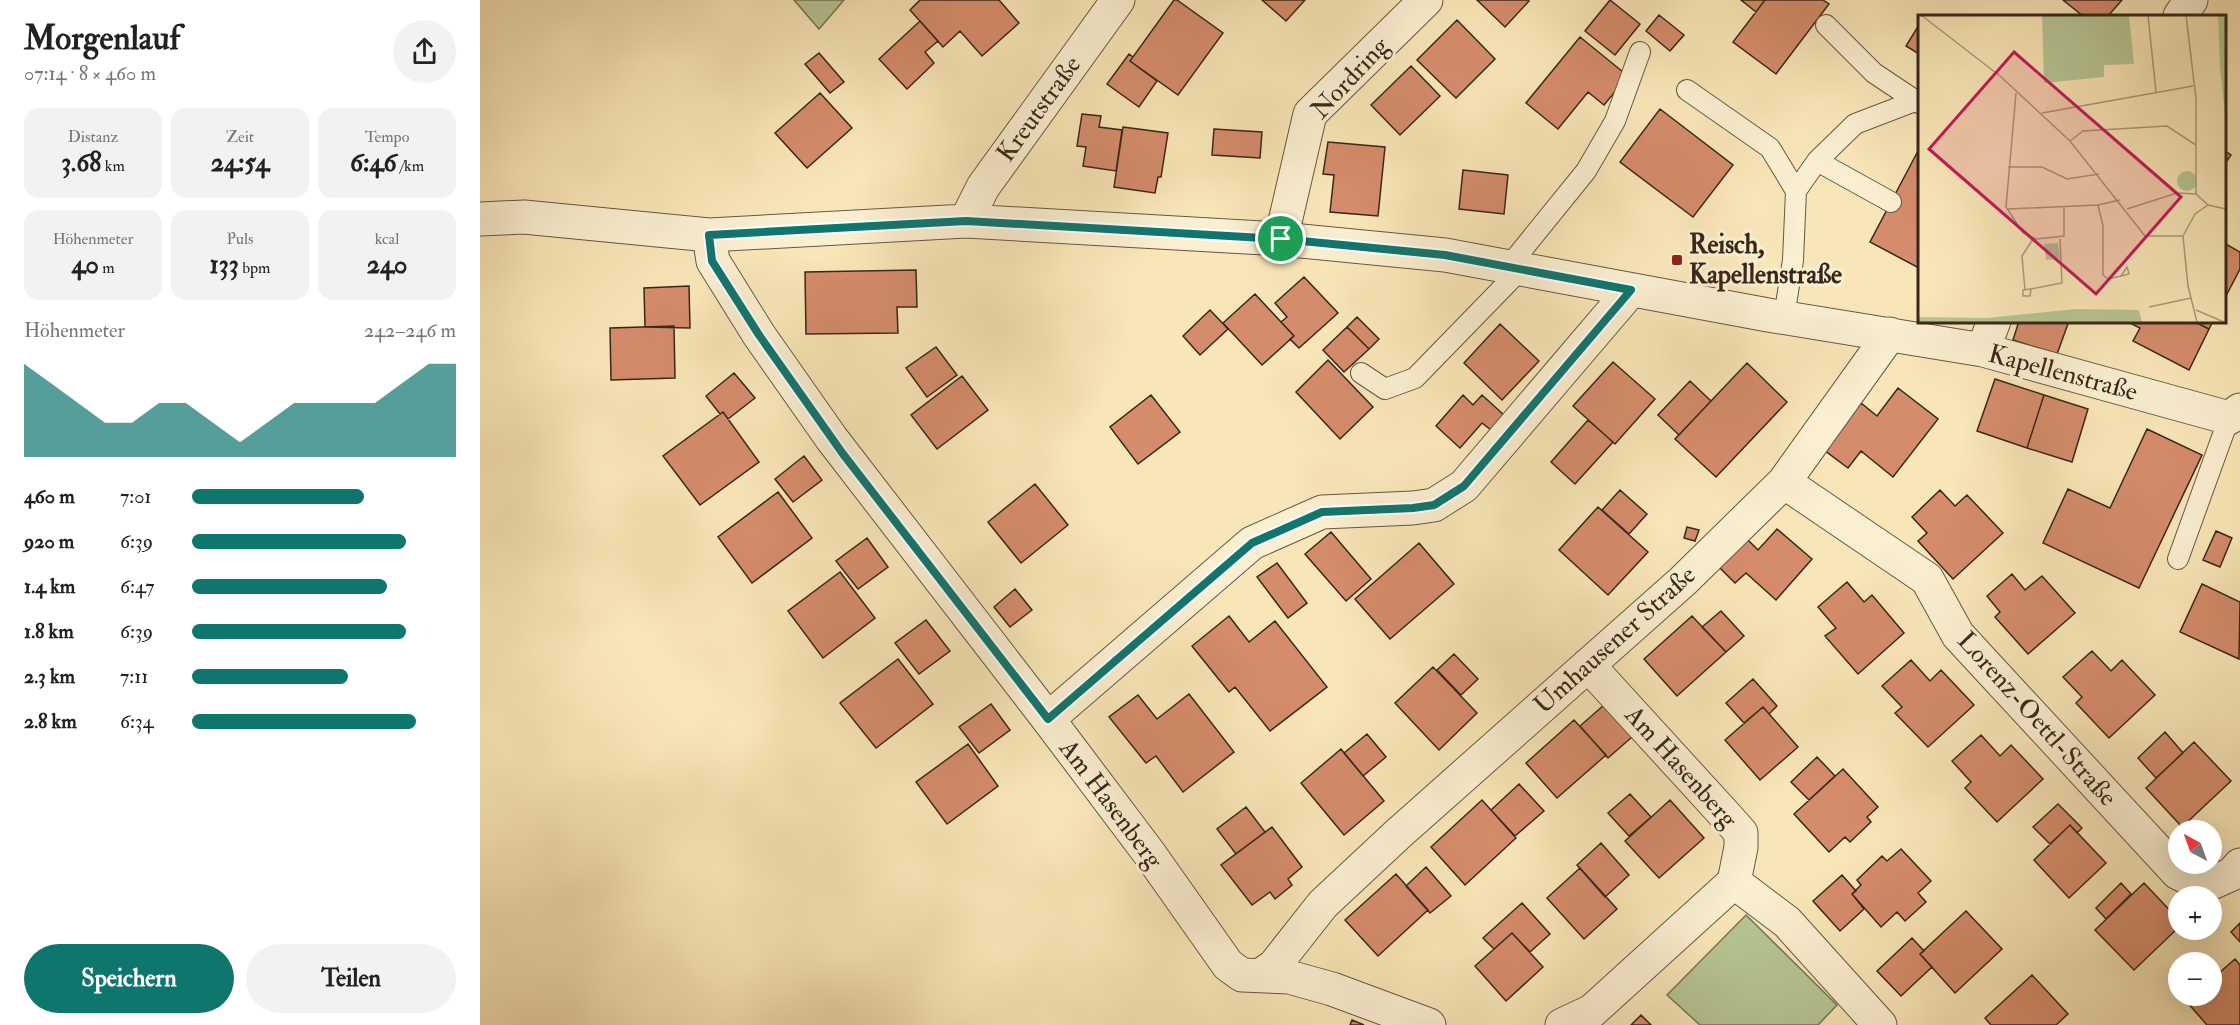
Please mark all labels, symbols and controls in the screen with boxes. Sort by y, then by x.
inset map [1918,15,2225,322]
text: Morgenlauf [24,18,180,59]
button: share [393,20,456,83]
street label: Nordring [1304,30,1397,126]
street label: Kreutstraße [990,50,1088,168]
text: 07:14 · 8 × 460 m [24,61,156,86]
text: Distanz [68,127,118,147]
text: Zeit [226,127,254,147]
text: Tempo [365,127,409,147]
text: 3.68 [61,147,101,179]
text: 24:54 [211,147,269,179]
text: 6:46 [350,147,397,179]
text: km [101,156,125,176]
text: /km [397,156,424,176]
pin [1255,213,1306,264]
icon: arrive [1264,222,1297,255]
text: Höhenmeter [53,229,133,249]
text: Puls [226,229,254,249]
text: kcal [375,229,399,249]
place label: Reisch, Kapellenstraße [1689,229,1842,292]
text: 40 [71,249,99,281]
text: 133 [210,249,239,281]
text: 240 [367,249,407,281]
marker: Reisch, Kapellenstraße [1670,253,1684,267]
text: m [99,258,115,278]
text: bpm [239,258,270,278]
text: Höhenmeter [24,318,125,343]
text: 242–246 m [364,318,456,343]
street label: Kapellenstraße [1985,338,2141,409]
text: 460 m [24,484,75,509]
text: 7:01 [120,484,151,509]
text: 920 m [24,529,74,554]
text: 6:39 [120,529,153,554]
street label: Umhausener Straße [1528,559,1703,721]
text: 1.4 km [24,574,75,599]
text: 6:47 [120,574,155,599]
text: 1.8 km [24,619,74,644]
text: 6:39 [120,619,153,644]
street label: Lorenz-Oettl-Straße [1950,625,2124,813]
text: 2.3 km [24,664,75,689]
text: 7:11 [120,664,148,689]
street label: Am Hasenberg [1617,699,1745,836]
text: 2.8 km [24,709,77,734]
text: 6:34 [120,709,153,734]
street label: Am Hasenberg [1052,732,1171,876]
north arrow [2168,820,2222,874]
map controls [2168,820,2222,1006]
button: + [2168,886,2222,940]
button: Speichern [24,944,234,1013]
button: Teilen [246,944,456,1013]
button: − [2168,952,2222,1006]

